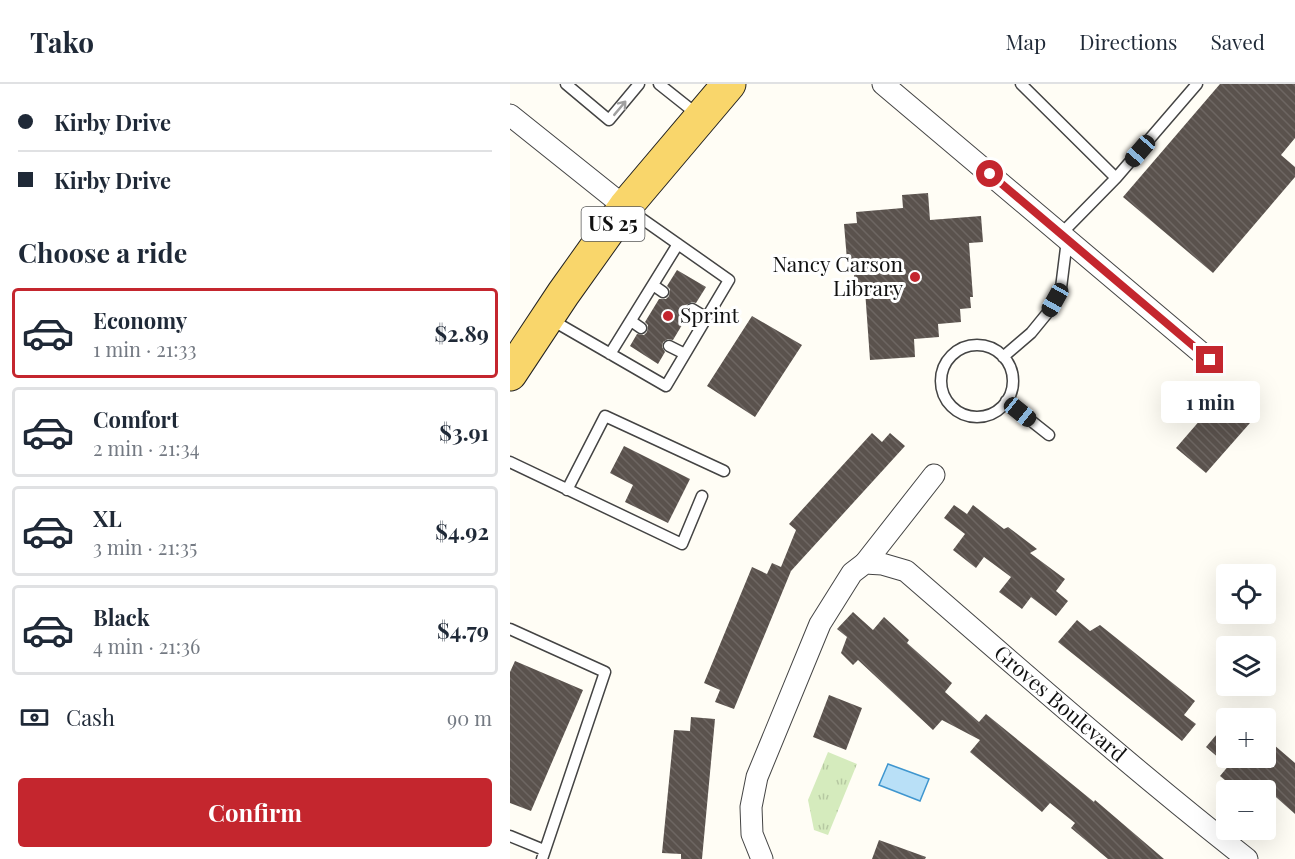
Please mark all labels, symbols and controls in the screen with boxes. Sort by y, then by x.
text: Tako [30,23,94,60]
text: Map [1005,27,1046,55]
text: Directions [1079,27,1177,55]
text: Saved [1210,27,1265,55]
one-way arrow [613,100,626,116]
text: Kirby Drive [54,107,171,137]
car [1121,132,1159,170]
route start [976,160,1003,187]
text: Kirby Drive [54,165,171,195]
road number: US 25 [582,207,644,241]
text: Choose a ride [18,234,187,270]
place label: Nancy Carson Library [772,249,903,301]
marker: Nancy Carson Library [908,270,922,284]
car [1038,280,1072,320]
place label: Sprint [680,300,740,328]
text: Economy [93,305,187,335]
icon: car [21,306,75,360]
marker: Sprint [661,309,675,323]
text: $2.89 [434,318,489,348]
text: 1 min · 21:33 [93,335,197,362]
route end [1196,346,1223,373]
callout: 1 min [1160,381,1260,423]
text: 1 min [1186,388,1235,415]
car [1000,394,1040,430]
text: Comfort [93,404,179,434]
icon: car [21,405,75,459]
text: $3.91 [439,417,489,447]
text: 2 min · 21:34 [93,434,200,461]
text: XL [93,503,122,533]
icon: car [21,504,75,558]
text: $4.92 [435,516,489,546]
text: 3 min · 21:35 [93,533,197,560]
map controls [1216,564,1276,840]
button: locate [1216,564,1276,624]
text: Black [93,602,150,632]
icon: car [21,603,75,657]
text: $4.79 [437,615,489,645]
text: 4 min · 21:36 [93,632,200,659]
button: layers [1216,636,1276,696]
street label: Groves Boulevard [989,638,1133,767]
icon: cash [18,701,51,734]
text: Cash [66,702,115,732]
text: 90 m [447,704,492,731]
button: + [1216,708,1276,768]
button: Confirm [18,778,492,847]
button: − [1216,780,1276,840]

